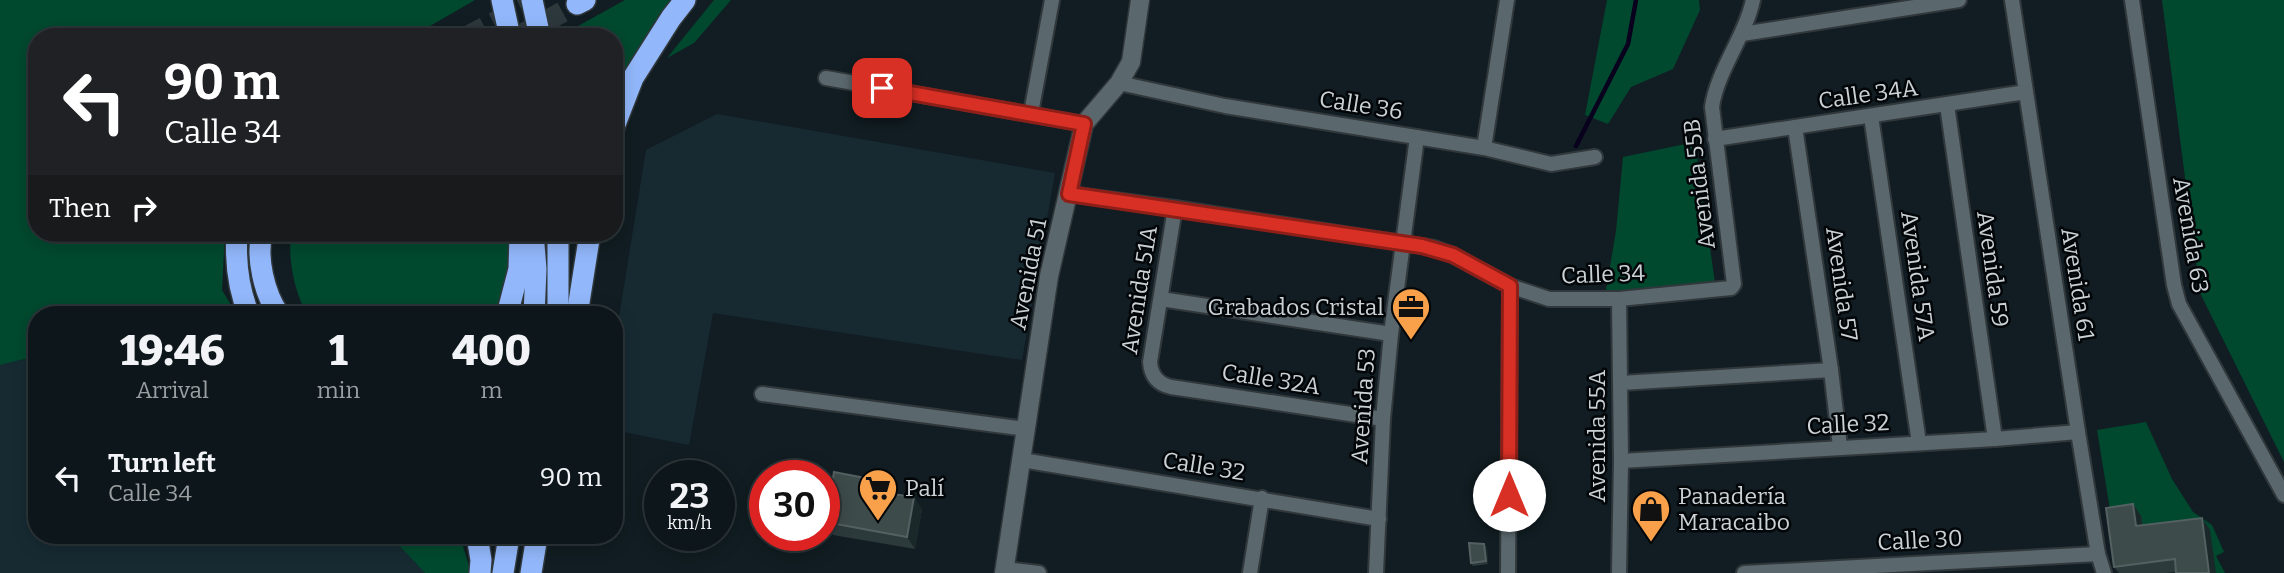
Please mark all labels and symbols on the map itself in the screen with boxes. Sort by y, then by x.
pin [852,58,912,118]
street label: Calle 34A [1816,73,1920,115]
street label: Calle 36 [1317,85,1405,125]
street label: Avenida 55B [1677,117,1721,251]
street label: Avenida 63 [2167,175,2215,295]
street label: Avenida 57A [1895,209,1941,344]
street label: Avenida 59 [1971,209,2015,329]
street label: Avenida 51 [1004,215,1053,332]
street label: Avenida 51A [1115,223,1163,356]
street label: Avenida 57 [1820,225,1864,343]
street label: Avenida 61 [2055,226,2101,343]
street label: Calle 34 [1561,259,1646,289]
office icon: Grabados Cristal [1390,286,1432,341]
place label: Grabados Cristal [1207,293,1384,321]
street label: Avenida 53 [1345,347,1381,465]
street label: Calle 32A [1220,357,1323,401]
street label: Avenida 55A [1583,369,1611,502]
street label: Calle 32 [1806,408,1890,440]
street label: Calle 32 [1161,446,1247,486]
position arrow [1472,458,1546,532]
speed limit sign: 30 [749,460,840,551]
supermarket icon: Palí [857,467,899,522]
place label: Palí [905,474,944,502]
place label: Panadería Maracaibo [1678,482,1790,536]
shop icon: Panadería Maracaibo [1630,488,1672,543]
street label: Calle 30 [1877,524,1963,556]

